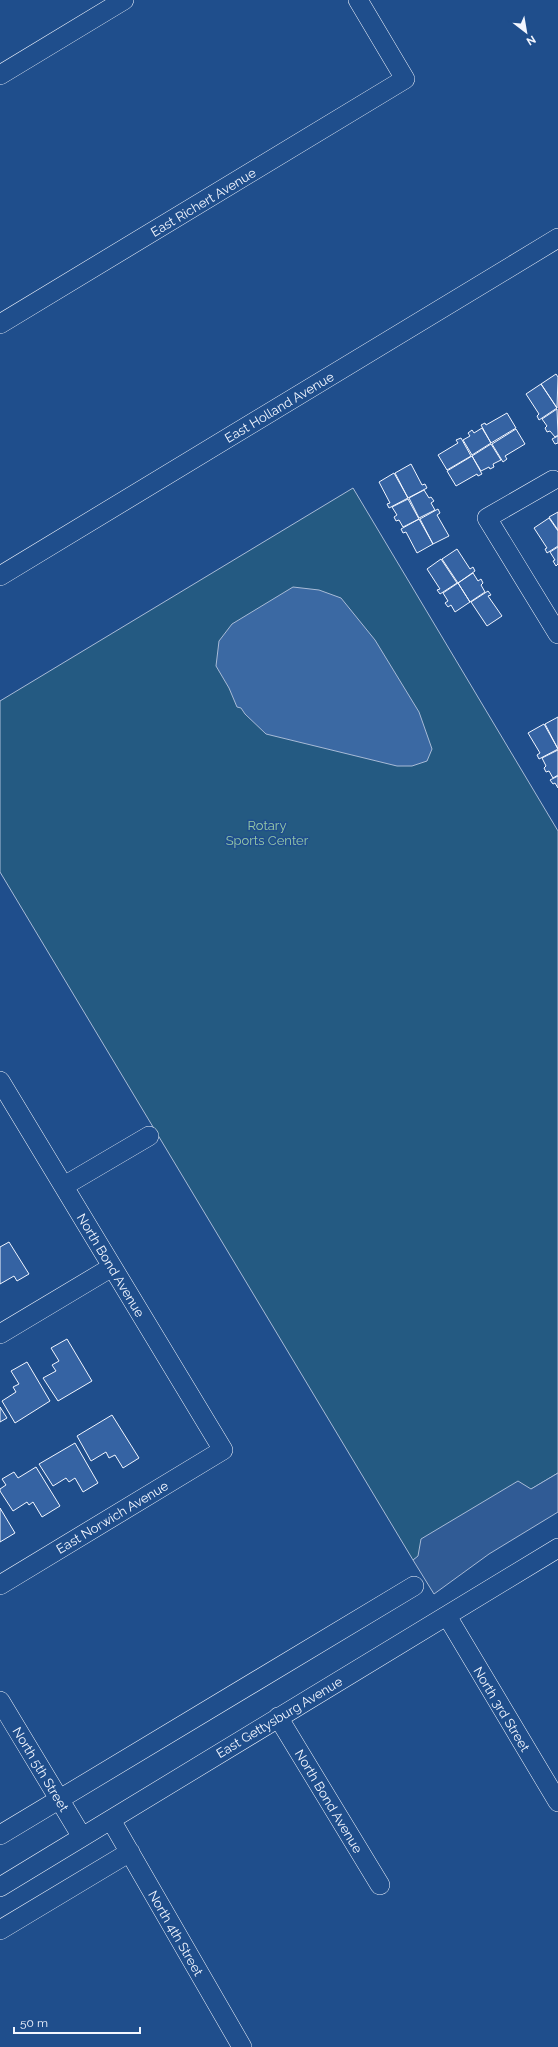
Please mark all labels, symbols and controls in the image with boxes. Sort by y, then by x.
north arrow [506,12,546,52]
text: N [524,32,538,48]
street label: East Richert Avenue [148,165,259,240]
street label: East Holland Avenue [222,369,337,446]
park label: Rotary Sports Center [226,818,309,848]
street label: North Bond Avenue [74,1211,148,1320]
street label: East Norwich Avenue [54,1478,171,1557]
street label: North 3rd Street [470,1664,533,1755]
street label: East Gettysburg Avenue [214,1674,345,1761]
street label: North 5th Street [9,1724,72,1815]
street label: North Bond Avenue [292,1747,366,1856]
street label: North 4th Street [145,1888,206,1979]
scale bar [14,2009,140,2035]
text: 50 m [20,2016,48,2030]

